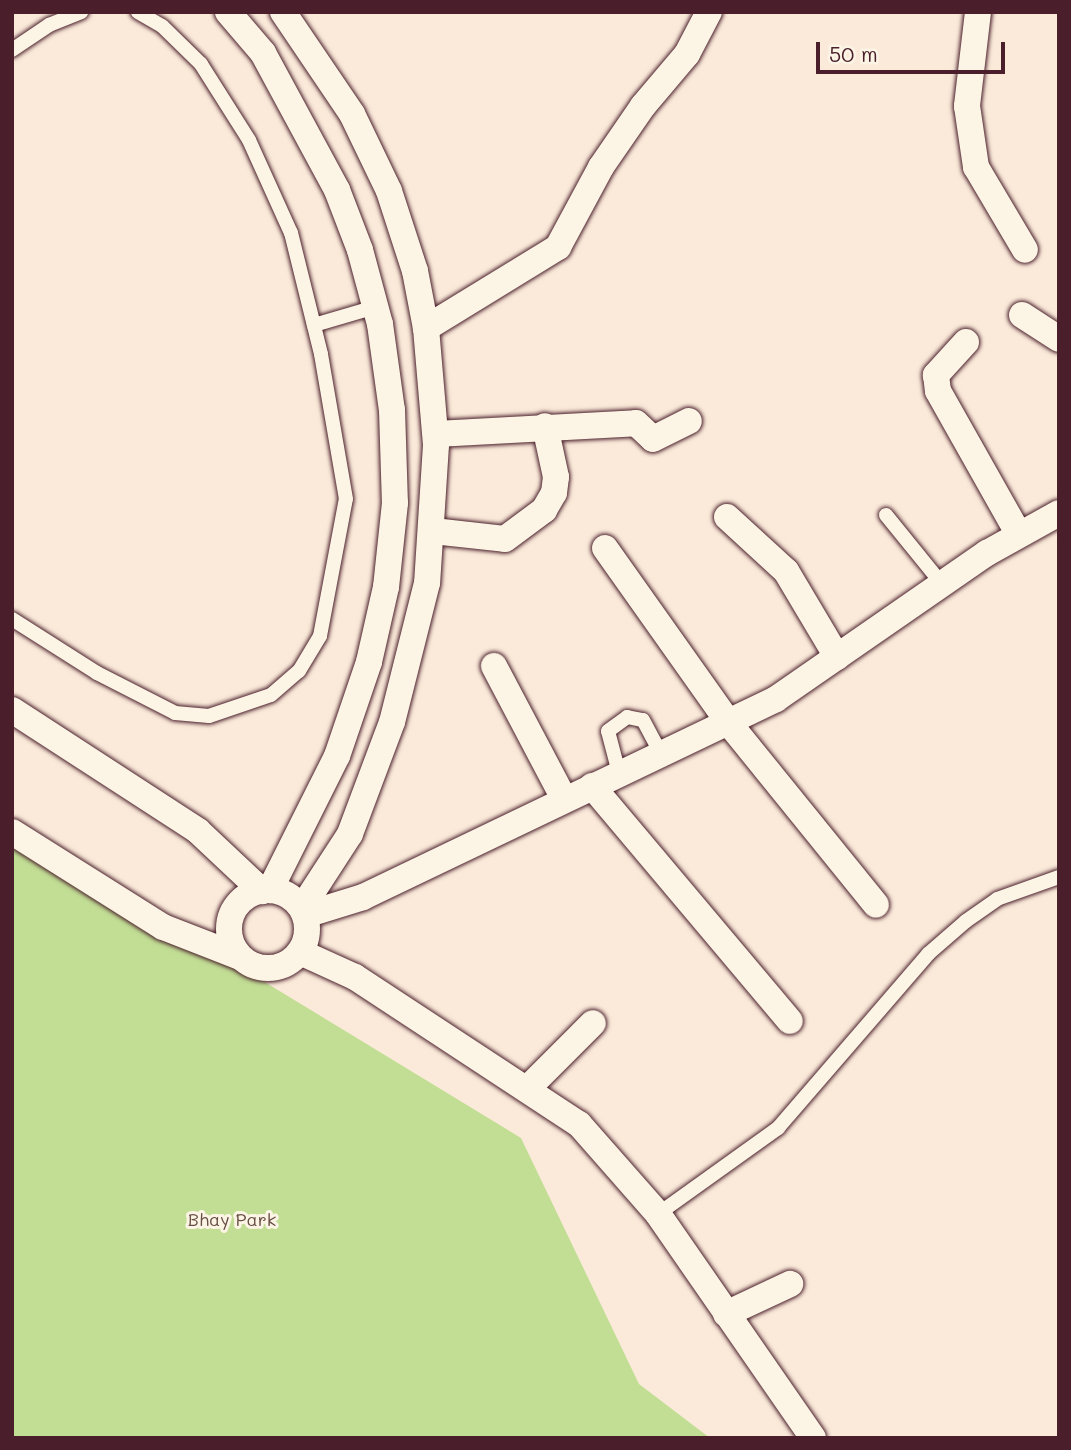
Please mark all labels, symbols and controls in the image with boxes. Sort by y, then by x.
scale bar [819,28,1008,72]
text: 50 m [829,40,878,67]
park label: Bhay Park [188,1208,276,1230]

